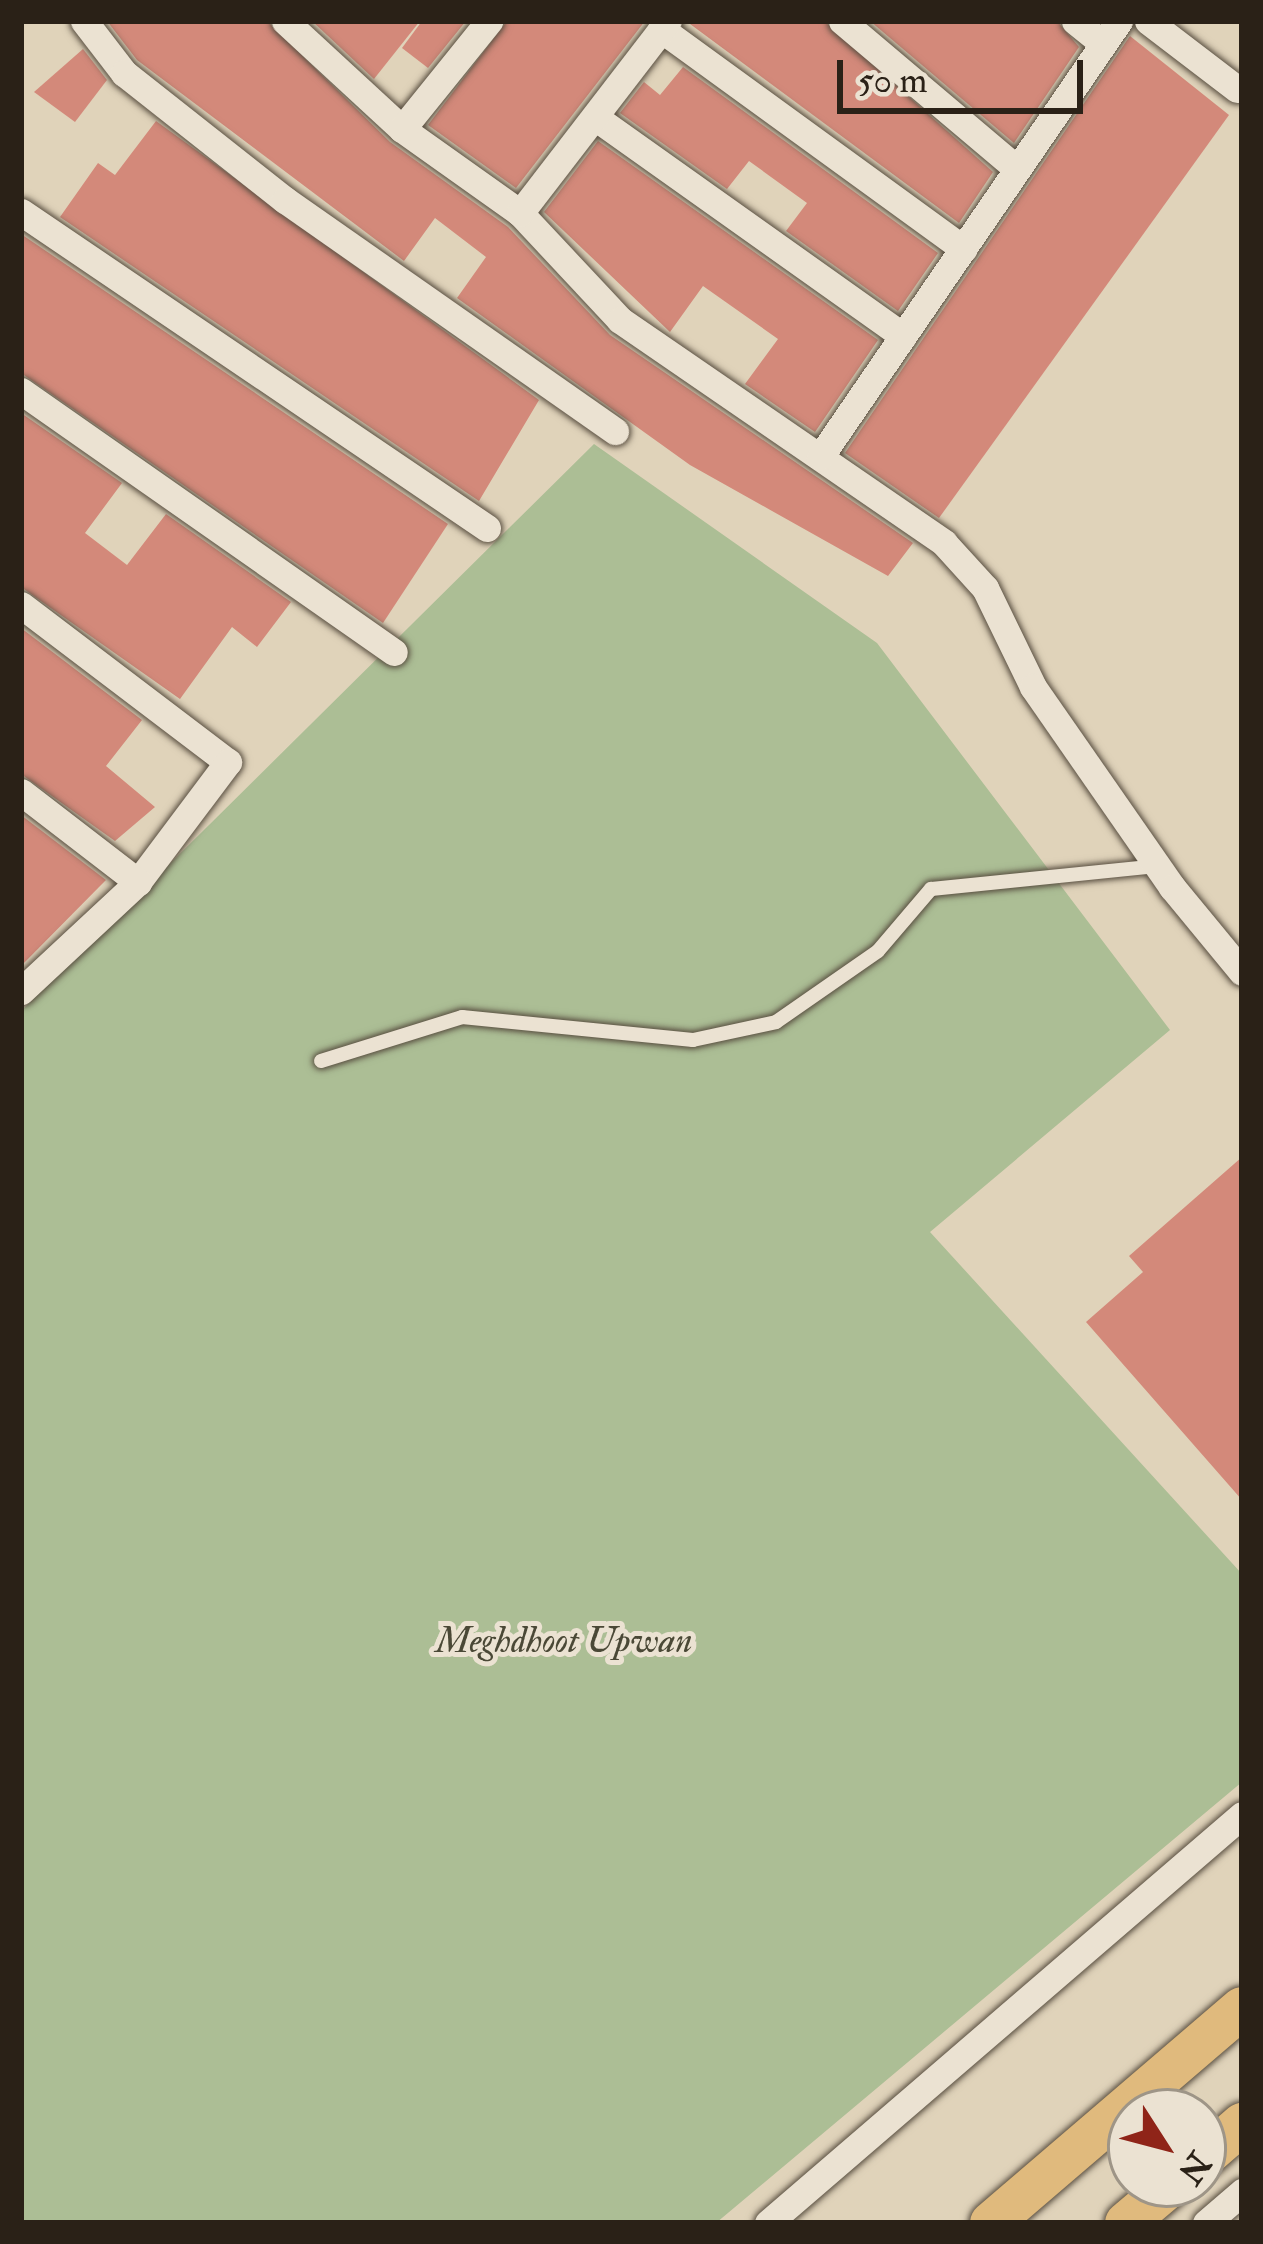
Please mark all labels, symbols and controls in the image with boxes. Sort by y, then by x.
scale bar [843,36,1089,110]
text: 50 m [858,58,927,103]
park label: Meghdhoot Upwan [435,1619,693,1663]
north arrow [1107,2088,1227,2208]
text: N [1169,2144,1219,2192]

